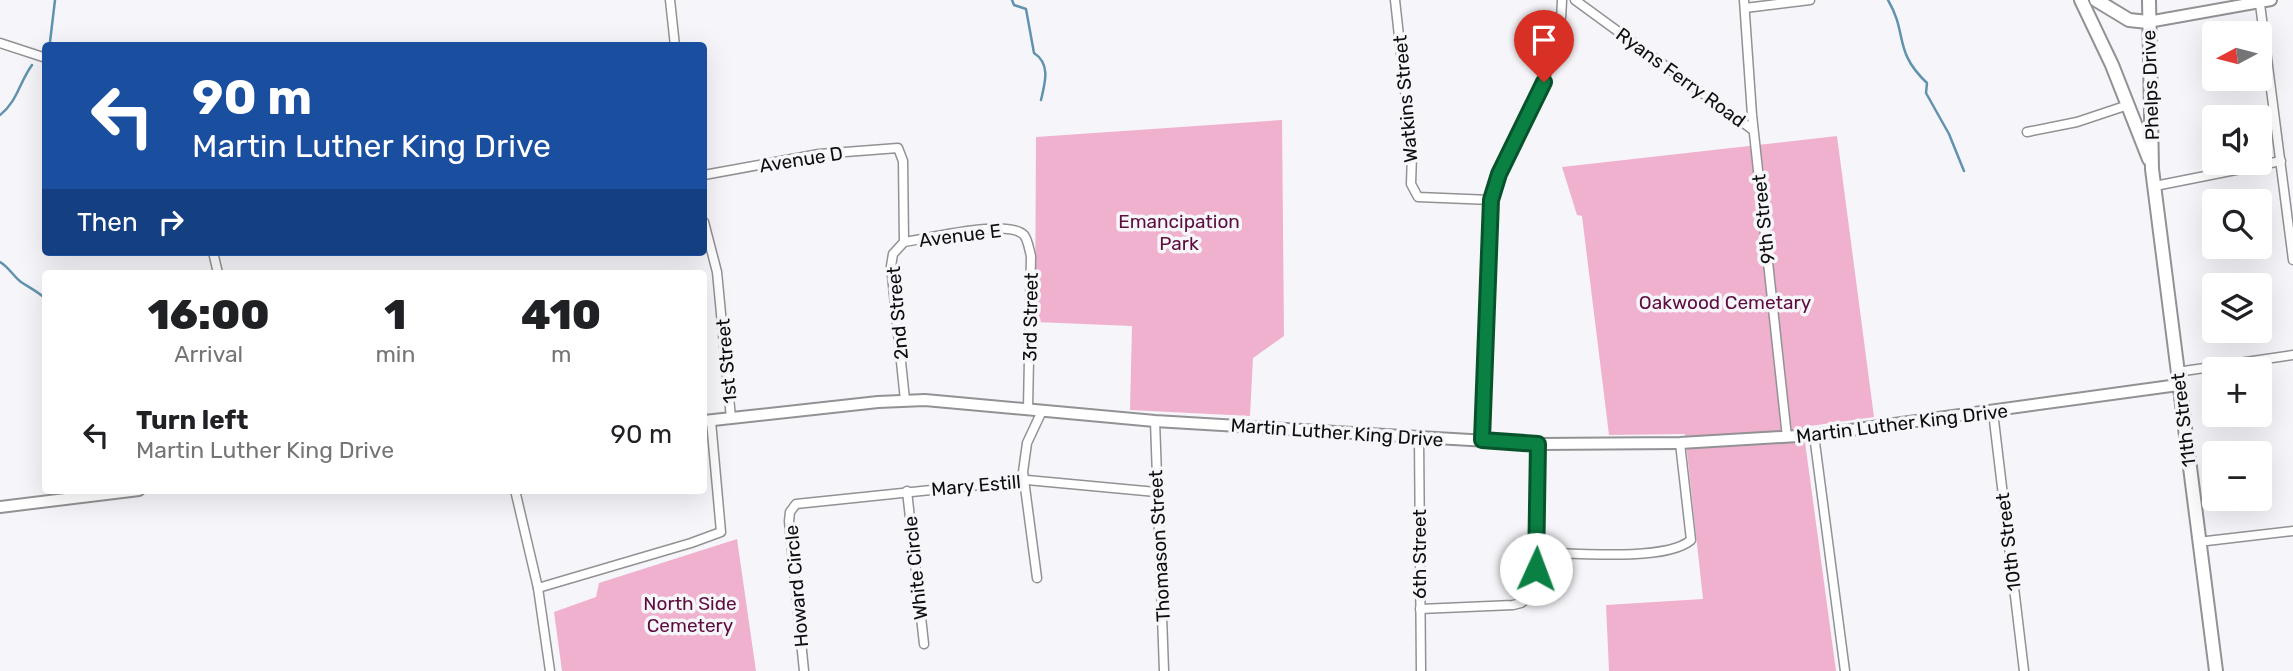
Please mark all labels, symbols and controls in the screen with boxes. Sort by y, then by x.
pin [1514,10,1574,82]
icon: arrive [1525,21,1563,59]
north arrow [2202,21,2272,91]
map controls [2202,21,2272,511]
street label: Ryans Ferry Road [1611,23,1750,132]
street label: Phelps Drive [2137,29,2164,141]
street label: Watkins Street [1388,34,1423,164]
text: 90 m [192,68,312,126]
icon: left [77,70,168,161]
button: sound [2202,105,2272,175]
text: Martin Luther King Drive [192,127,551,165]
street label: Avenue D [758,142,845,177]
street label: 9th Street [1747,173,1780,265]
button: search [2202,189,2272,259]
icon: right [152,203,190,241]
text: Then [77,207,138,238]
park label: Emancipation Park [1118,210,1240,255]
street label: Avenue E [918,219,1003,252]
street label: 2nd Street [882,265,913,361]
street label: 3rd Street [1018,272,1043,362]
button: layers [2202,273,2272,343]
text: 16:00 [148,290,270,340]
text: 1 [384,290,406,340]
text: 410 [521,290,601,340]
park label: Oakwood Cemetary [1639,291,1811,314]
street label: 1st Street [711,317,742,404]
text: Arrival [174,340,243,368]
text: min [375,340,415,368]
text: m [551,340,571,368]
button: + [2202,357,2272,427]
street label: 11th Street [2166,371,2201,468]
street label: Martin Luther King Drive [1795,399,2009,448]
text: Turn left [136,405,248,436]
street label: Martin Luther King Drive [1230,414,1444,451]
icon: left [77,416,115,454]
text: 90 m [611,419,672,450]
text: Martin Luther King Drive [136,436,394,464]
button: − [2202,441,2272,511]
street label: Thomason Street [1144,469,1175,623]
street label: Mary Estill [930,470,1022,501]
street label: 10th Street [1991,491,2026,592]
street label: 6th Street [1408,508,1431,599]
street label: White Circle [899,515,932,621]
street label: Howard Circle [780,524,813,648]
position arrow [1499,532,1573,606]
park label: North Side Cemetery [643,592,737,637]

